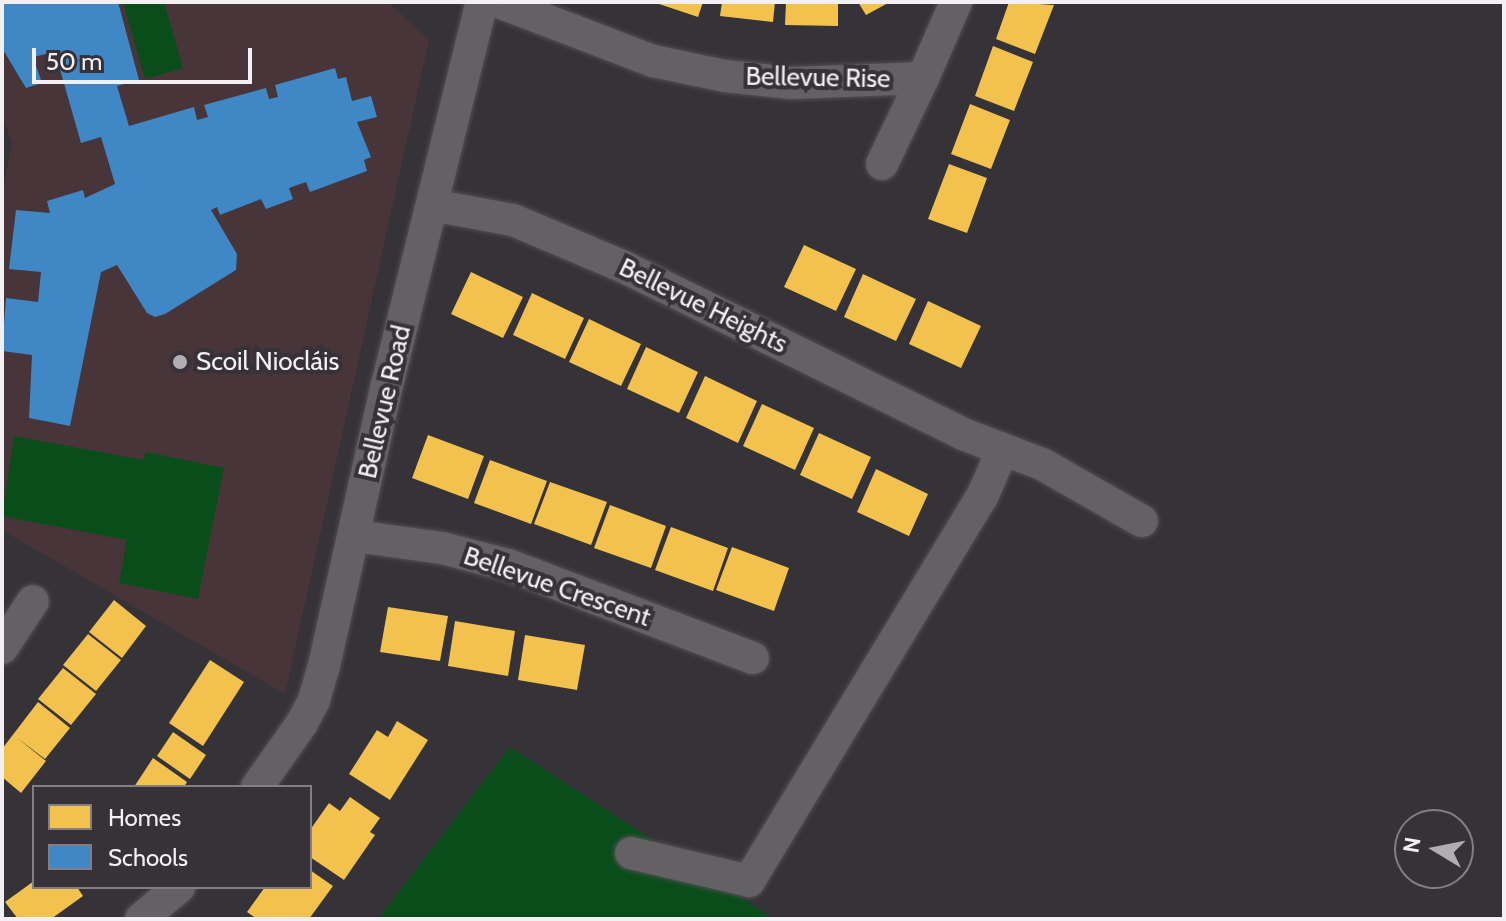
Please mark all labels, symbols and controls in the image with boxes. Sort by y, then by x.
scale bar [36,32,256,82]
text: 50 m [46,47,102,76]
street label: Bellevue Rise [745,61,891,95]
street label: Bellevue Heights [614,252,792,360]
street label: Bellevue Road [352,322,418,482]
place label: Scoil Niocláis [196,346,339,378]
marker: Scoil Niocláis [171,353,189,371]
street label: Bellevue Crescent [459,540,655,634]
legend [32,785,312,889]
text: Homes [108,803,181,832]
north arrow [1394,809,1474,889]
text: N [1397,835,1426,855]
text: Schools [108,843,188,872]

